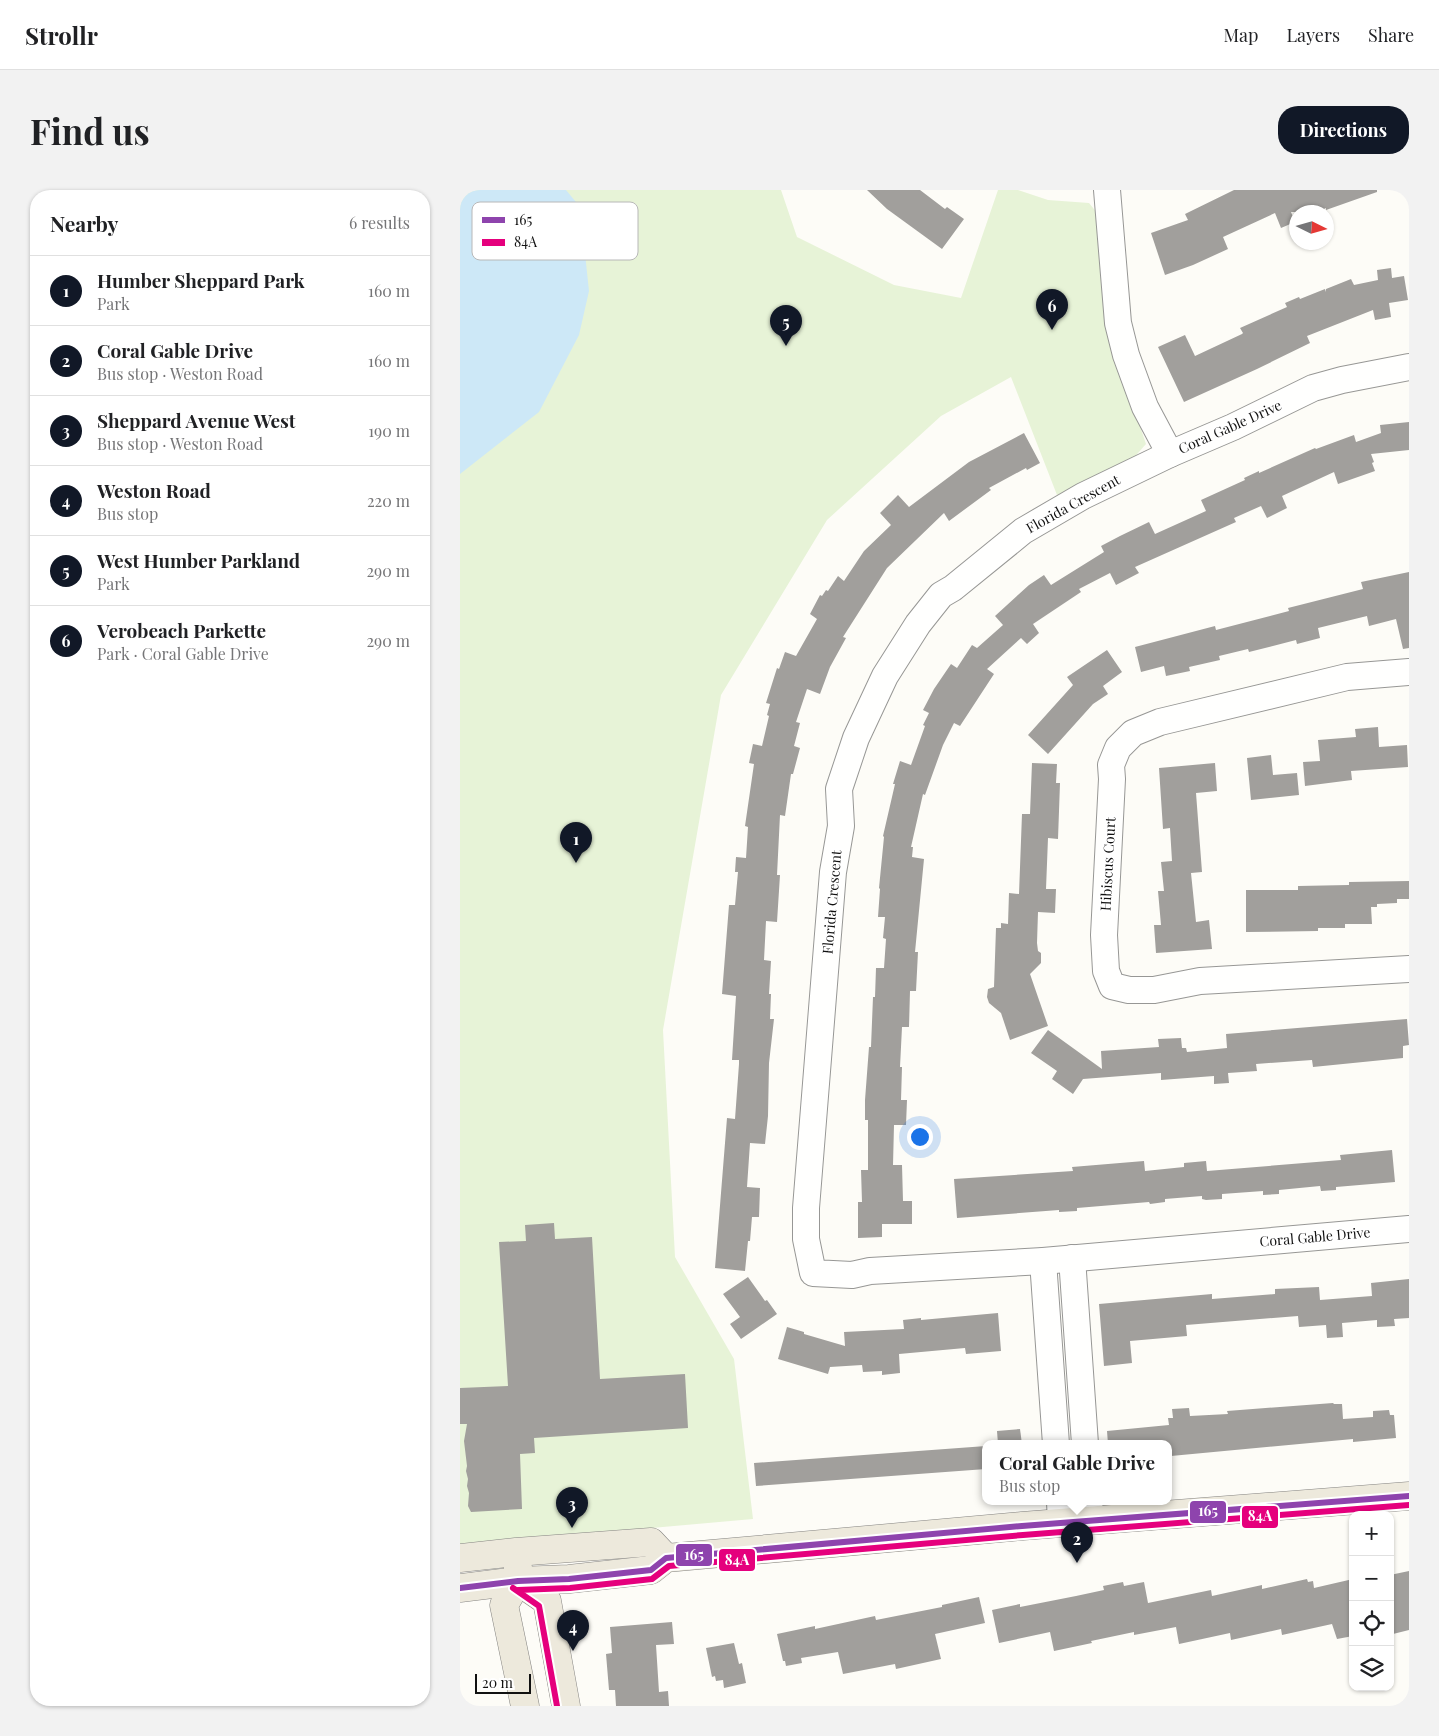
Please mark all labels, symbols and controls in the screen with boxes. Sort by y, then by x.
text: Strollr [25,19,98,51]
text: Map [1223,23,1258,47]
text: Layers [1286,23,1340,47]
text: Share [1368,23,1414,47]
button: Directions [1278,106,1409,154]
text: Find us [30,107,150,154]
legend [472,202,638,260]
north arrow [1289,205,1334,250]
text: Nearby [50,209,119,237]
text: 165 [514,210,532,229]
text: 6 results [349,212,410,233]
text: 84A [514,232,537,251]
text: Humber Sheppard Park [97,267,305,293]
text: 1 [63,280,69,301]
text: 160 m [368,280,410,301]
pin: 6 [1036,289,1068,330]
text: Park [97,293,130,314]
pin: 5 [770,305,802,346]
text: Coral Gable Drive [97,337,253,363]
text: 2 [62,350,70,371]
text: 160 m [368,350,410,371]
text: Bus stop · Weston Road [97,363,263,384]
street label: Coral Gable Drive [1175,395,1284,458]
text: Sheppard Avenue West [97,407,296,433]
text: 3 [62,420,70,441]
text: 190 m [368,420,410,441]
text: Bus stop · Weston Road [97,433,263,454]
street label: Florida Crescent [1023,469,1124,537]
text: Weston Road [97,477,211,503]
text: 4 [62,490,70,511]
text: 220 m [367,490,410,511]
text: Bus stop [97,503,158,524]
text: West Humber Parkland [97,547,300,573]
text: 5 [62,560,70,581]
text: 290 m [366,560,410,581]
text: Park [97,573,130,594]
text: Verobeach Parkette [97,617,266,643]
text: 6 [62,630,70,651]
text: 290 m [366,630,410,651]
text: Park · Coral Gable Drive [97,643,269,664]
street label: Hibiscus Court [1096,815,1120,912]
pin: 1 [560,822,592,863]
street label: Florida Crescent [817,848,846,955]
your location [907,1124,933,1150]
street label: Coral Gable Drive [1259,1222,1371,1251]
popup [982,1440,1172,1505]
text: Coral Gable Drive [999,1449,1155,1475]
text: Bus stop [999,1475,1060,1496]
pin: 3 [556,1487,588,1528]
line badge: 165 [1189,1500,1227,1524]
text: 165 [1198,1501,1218,1520]
line badge: 84A [1241,1505,1279,1529]
text: 84A [1248,1506,1273,1525]
map controls [1349,1511,1394,1691]
button: + [1349,1511,1394,1556]
pin: 2 [1061,1522,1093,1563]
line badge: 165 [675,1543,713,1567]
text: 165 [684,1545,704,1564]
line badge: 84A [718,1548,756,1572]
text: 84A [725,1550,750,1569]
button: − [1349,1556,1394,1601]
button: locate [1349,1601,1394,1646]
pin: 4 [557,1610,589,1651]
button: layers [1349,1646,1394,1691]
scale bar [475,1671,531,1694]
text: 20 m [482,1673,513,1692]

